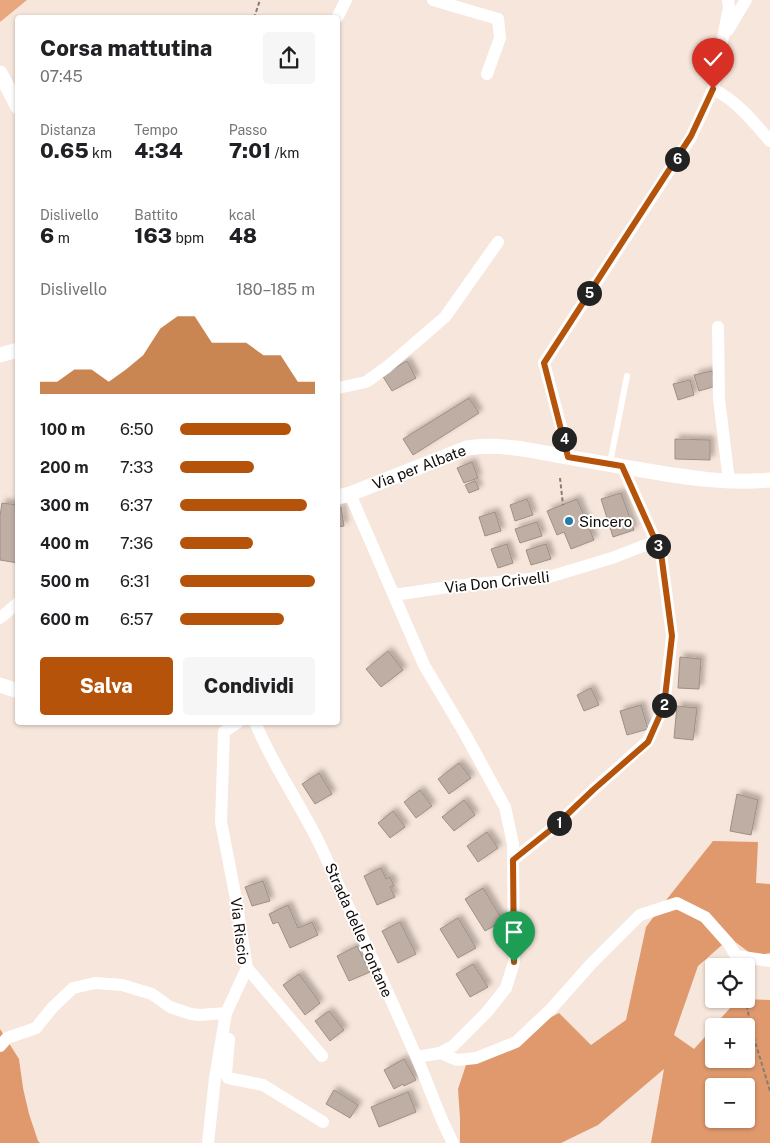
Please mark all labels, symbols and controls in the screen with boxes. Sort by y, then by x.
button: share [263,32,315,84]
text: Corsa mattutina [40,35,212,61]
pin [692,38,734,89]
icon: check [699,45,727,73]
text: 07:45 [40,67,83,86]
text: Distanza [40,122,96,138]
text: Tempo [134,122,178,138]
text: Passo [229,122,267,138]
text: 0.65 [40,138,89,163]
text: 4:34 [134,138,183,163]
text: 7:01 [229,138,271,163]
text: km [89,145,112,161]
text: /km [271,145,299,161]
pin: 6 [664,146,690,172]
text: 6 [673,151,682,167]
text: Dislivello [40,207,99,223]
text: Battito [134,207,178,223]
text: kcal [229,207,256,223]
text: 6 [40,223,54,248]
text: 163 [134,223,172,248]
text: 48 [229,223,257,248]
text: m [54,230,70,246]
text: bpm [172,230,204,246]
text: Dislivello [40,280,107,299]
text: 180–185 m [236,280,315,299]
pin: 5 [576,280,602,306]
text: 5 [585,285,594,301]
text: 100 m [40,420,85,439]
text: 6:50 [120,420,154,439]
pin: 4 [552,426,576,452]
text: 4 [560,431,569,447]
street label: Via per Albate [370,441,468,493]
text: 200 m [40,458,89,477]
text: 7:33 [120,458,153,477]
text: 300 m [40,496,89,515]
text: 6:37 [120,496,153,515]
place label: Sincero [579,513,632,530]
marker: Sincero [563,515,575,527]
text: 400 m [40,534,89,553]
text: 7:36 [120,534,153,553]
pin: 3 [646,534,670,558]
text: 3 [654,538,663,554]
street label: Via Don Crivelli [444,568,550,596]
text: 500 m [40,572,89,591]
text: 6:31 [120,572,150,591]
text: 600 m [40,610,89,629]
text: 6:57 [120,610,153,629]
button: Salva [40,657,173,715]
button: Condividi [183,657,315,715]
pin: 2 [652,692,676,718]
text: 2 [660,697,669,713]
pin: 1 [546,810,572,836]
text: 1 [557,815,563,831]
street label: Strada delle Fontane [322,860,396,1000]
street label: Via Riscio [227,897,253,965]
pin [493,911,535,962]
icon: arrive [500,918,528,946]
map controls [705,958,755,1128]
button: locate [705,958,755,1008]
button: + [705,1018,755,1068]
button: − [705,1078,755,1128]

